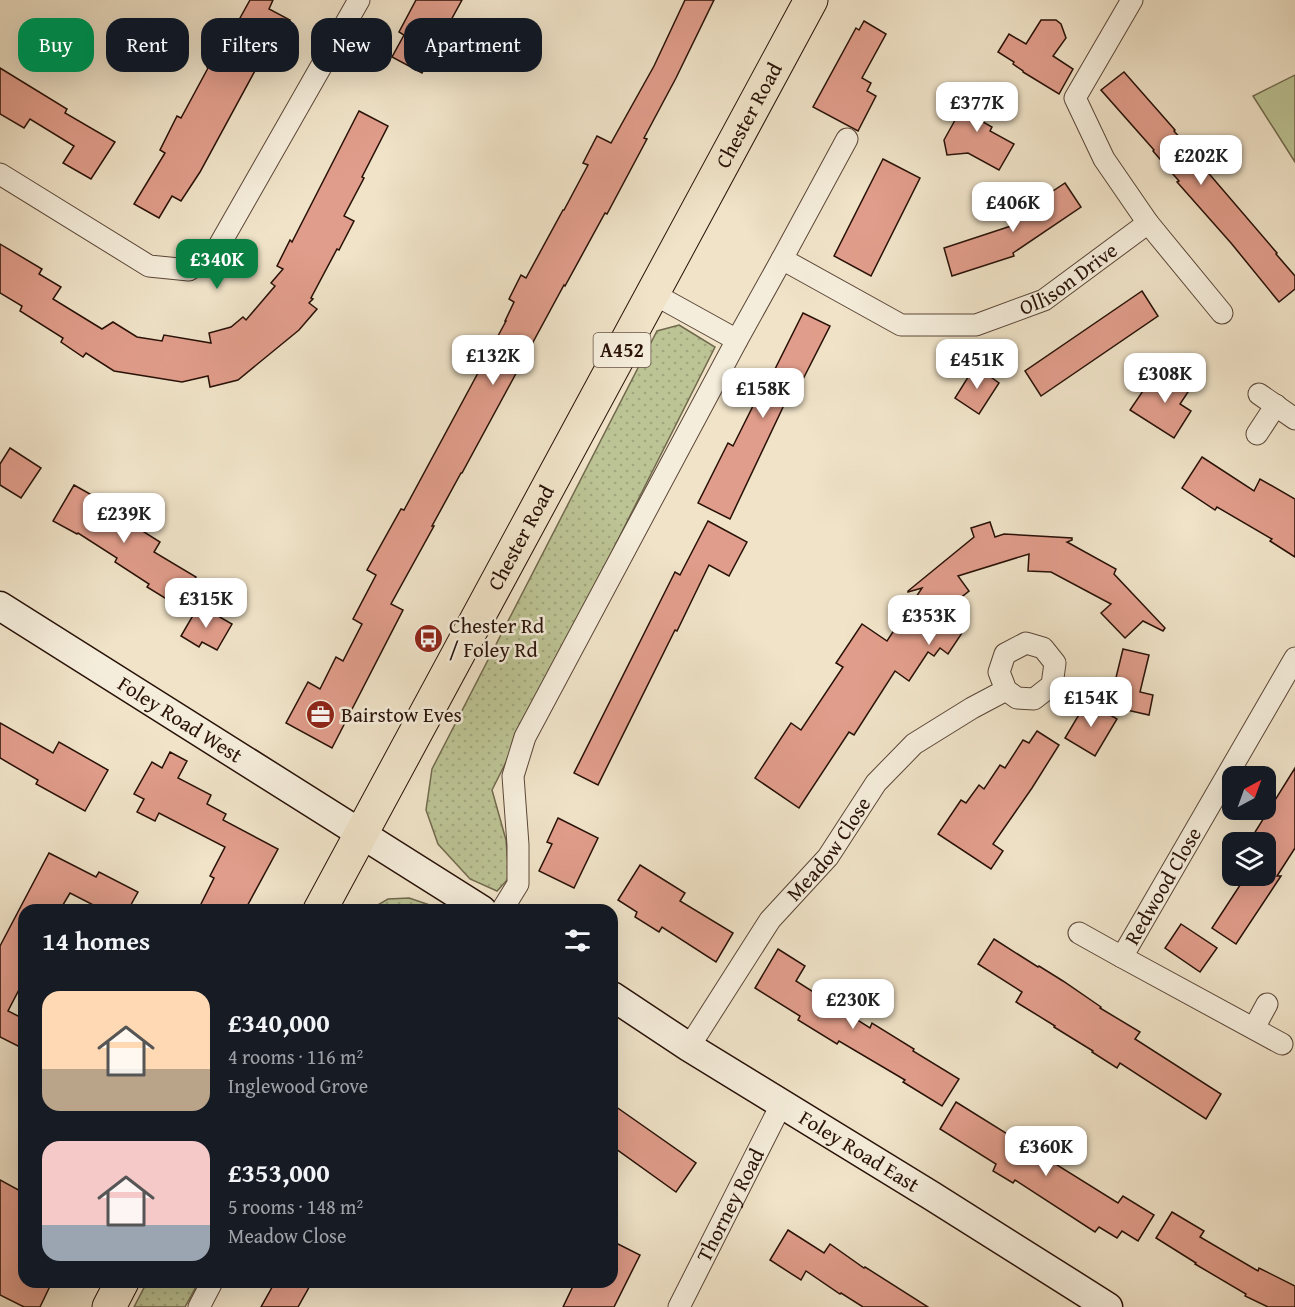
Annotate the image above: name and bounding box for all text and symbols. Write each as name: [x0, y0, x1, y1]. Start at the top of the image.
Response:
chip: Buy: [18, 18, 94, 72]
chip: Rent: [106, 18, 189, 72]
chip: Filters: [201, 18, 299, 72]
chip: New: [311, 18, 392, 72]
chip: Apartment: [404, 18, 542, 72]
street label: Chester Road: [707, 56, 790, 173]
pin: £377K: [935, 82, 1019, 133]
text: £377K: [950, 87, 1004, 116]
pin: £202K: [1159, 135, 1243, 186]
text: £202K: [1174, 140, 1228, 169]
pin: £406K: [971, 182, 1055, 233]
text: £406K: [986, 187, 1040, 216]
street label: Ollison Drive: [1015, 235, 1124, 323]
pin: £340K: [175, 239, 259, 290]
text: £340K: [190, 244, 244, 273]
road number: A452: [594, 333, 650, 367]
pin: £132K: [451, 335, 535, 386]
pin: £451K: [935, 339, 1019, 390]
text: £132K: [466, 340, 520, 369]
text: £451K: [950, 344, 1004, 373]
pin: £308K: [1123, 353, 1207, 404]
text: £308K: [1138, 358, 1192, 387]
pin: £158K: [721, 368, 805, 419]
text: £158K: [736, 373, 790, 402]
street label: Chester Road: [479, 478, 562, 596]
pin: £239K: [82, 493, 166, 544]
text: £239K: [97, 498, 151, 527]
pin: £315K: [164, 578, 248, 629]
text: £315K: [179, 583, 233, 612]
pin: £353K: [887, 595, 971, 646]
text: £353K: [902, 600, 956, 629]
place label: Chester Rd / Foley Rd: [449, 610, 545, 665]
bus stop icon: Chester Rd / Foley Rd: [412, 622, 444, 654]
street label: Foley Road West: [112, 668, 249, 771]
pin: £154K: [1049, 677, 1133, 728]
text: £154K: [1064, 682, 1118, 711]
office icon: Bairstow Eves: [304, 699, 336, 731]
place label: Bairstow Eves: [341, 699, 462, 730]
north arrow: [1222, 766, 1276, 820]
map controls: [1222, 766, 1276, 886]
street label: Meadow Close: [779, 790, 878, 908]
street label: Redwood Close: [1116, 821, 1209, 950]
button: layers: [1222, 832, 1276, 886]
text: 14 homes: [42, 921, 150, 960]
icon: filters: [561, 924, 594, 957]
pin: £230K: [811, 979, 895, 1030]
text: £230K: [826, 984, 880, 1013]
text: £340,000: [228, 1003, 330, 1042]
icon: home: [90, 1015, 162, 1087]
text: 4 rooms · 116 m²: [228, 1042, 363, 1071]
text: Inglewood Grove: [228, 1071, 368, 1100]
street label: Foley Road East: [793, 1102, 926, 1200]
pin: £360K: [1004, 1126, 1088, 1177]
text: £360K: [1019, 1131, 1073, 1160]
street label: Thorney Road: [688, 1142, 772, 1267]
text: £353,000: [228, 1153, 330, 1192]
icon: home: [90, 1165, 162, 1237]
text: 5 rooms · 148 m²: [228, 1192, 363, 1221]
text: Meadow Close: [228, 1221, 346, 1250]

